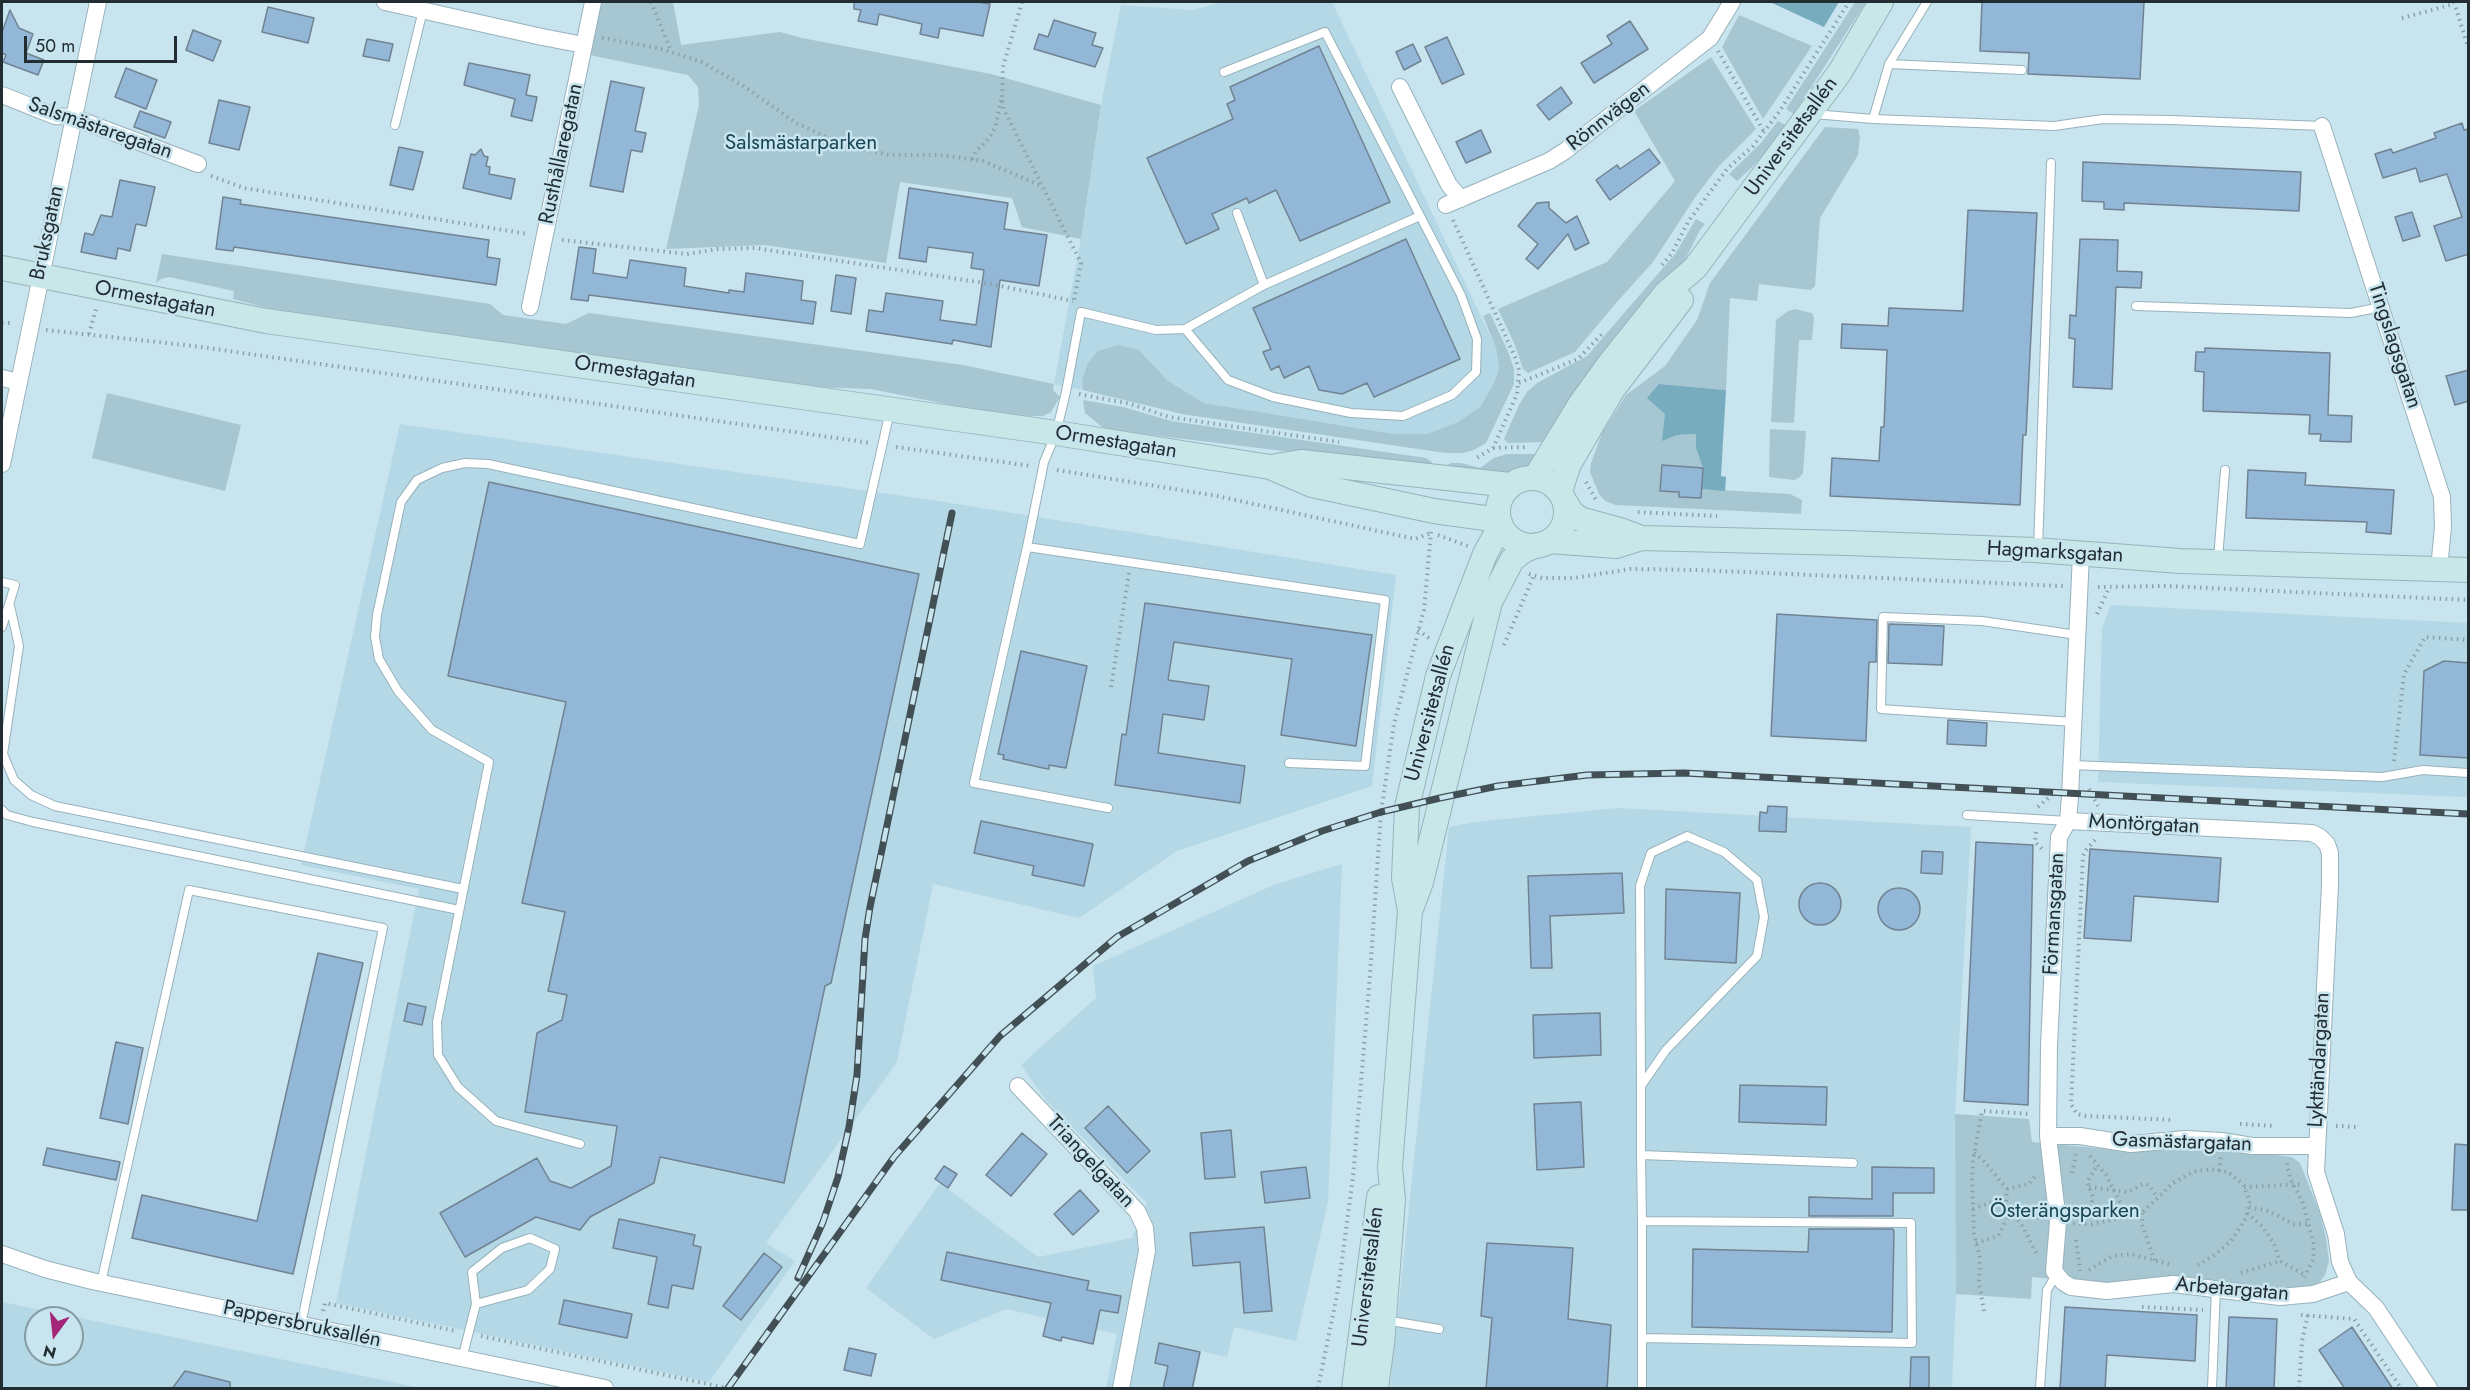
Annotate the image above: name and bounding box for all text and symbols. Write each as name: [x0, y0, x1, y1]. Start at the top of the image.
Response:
scale bar: [27, 24, 180, 62]
text: 50 m: [35, 33, 75, 59]
street label: Universitetsallén: [1740, 72, 1844, 202]
street label: Rönnvägen: [1562, 77, 1656, 157]
street label: Rusthållaregatan: [535, 81, 589, 227]
street label: Salsmästaregatan: [25, 93, 175, 165]
park label: Salsmästarparken: [725, 131, 877, 157]
street label: Bruksgatan: [26, 183, 70, 283]
street label: Ormestagatan: [92, 276, 218, 324]
street label: Tingslagsgatan: [2362, 280, 2426, 412]
street label: Ormestagatan: [572, 351, 698, 395]
street label: Ormestagatan: [1053, 421, 1179, 465]
street label: Hagmarksgatan: [1986, 537, 2124, 569]
street label: Universitetsallén: [1401, 641, 1461, 785]
street label: Montörgatan: [2088, 810, 2200, 840]
street label: Förmansgatan: [2039, 852, 2071, 976]
street label: Lykttändargatan: [2304, 992, 2336, 1128]
street label: Triangelgatan: [1041, 1110, 1139, 1214]
street label: Gasmästargatan: [2112, 1128, 2252, 1158]
park label: Österängsparken: [1990, 1199, 2140, 1225]
street label: Universitetsallén: [1348, 1205, 1390, 1349]
street label: Arbetargatan: [2174, 1272, 2290, 1308]
street label: Pappersbruksallén: [221, 1296, 383, 1354]
north arrow: [24, 1306, 84, 1366]
text: N: [41, 1339, 59, 1365]

